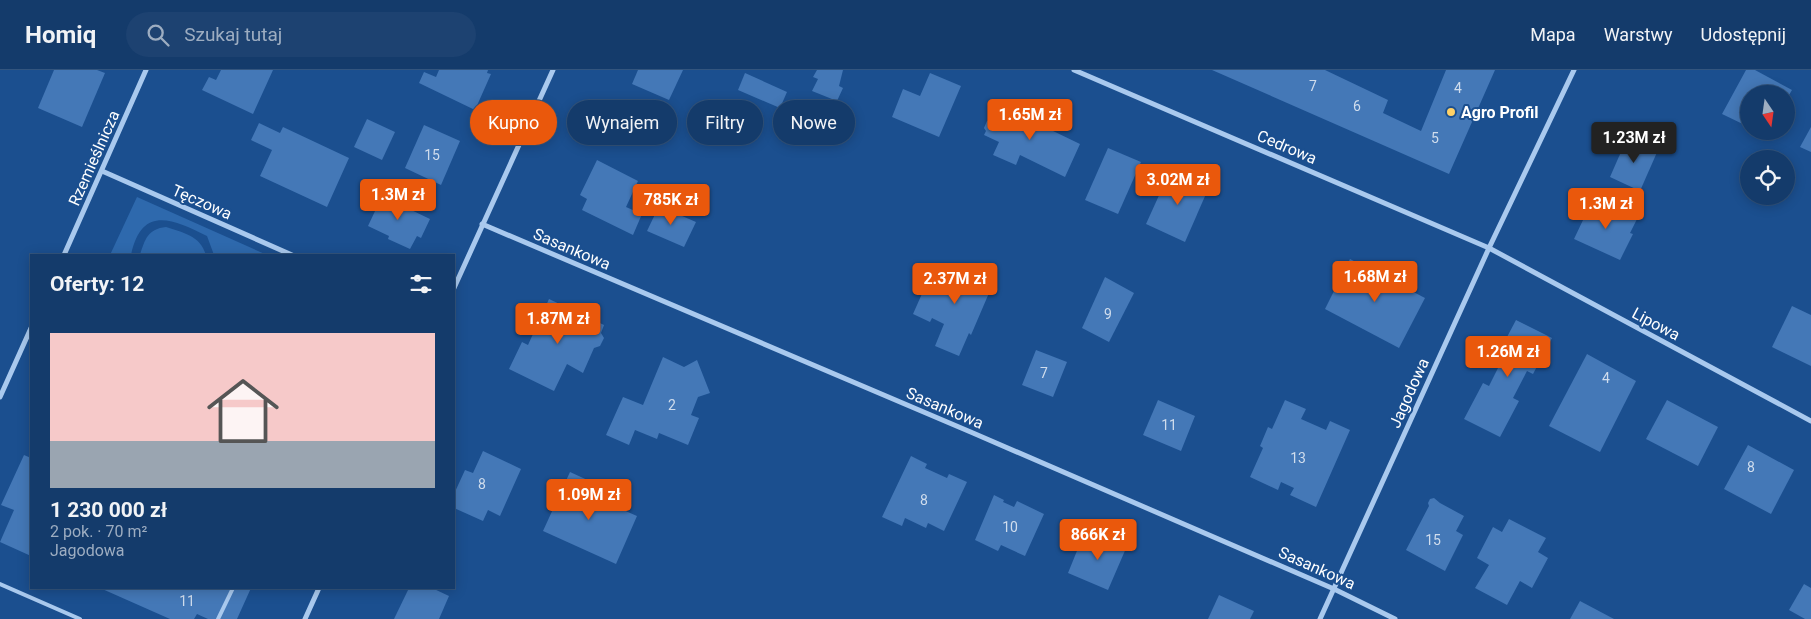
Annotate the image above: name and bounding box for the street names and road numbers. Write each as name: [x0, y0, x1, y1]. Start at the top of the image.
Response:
street label: Rzemieślnicza: [64, 107, 124, 209]
street label: Cedrowa: [1254, 126, 1320, 168]
street label: Tęczowa: [169, 180, 235, 224]
street label: Sasankowa: [531, 224, 613, 274]
street label: Lipowa: [1629, 304, 1683, 344]
street label: Jagodowa: [1385, 355, 1433, 431]
street label: Sasankowa: [904, 383, 986, 433]
street label: Sasankowa: [1276, 543, 1358, 593]

